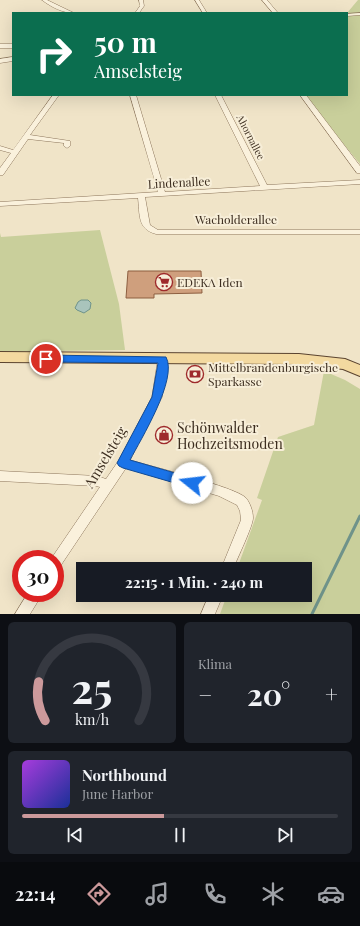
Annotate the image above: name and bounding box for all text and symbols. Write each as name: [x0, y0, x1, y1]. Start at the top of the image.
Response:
text: 50 m: [94, 23, 157, 60]
icon: right: [28, 28, 80, 80]
text: Amselsteig: [94, 59, 182, 83]
street label: Ahornallee: [233, 111, 268, 162]
street label: Lindenallee: [147, 172, 211, 192]
street label: Wacholderallee: [194, 211, 277, 227]
supermarket icon: EDEKA Iden: [154, 272, 174, 292]
place label: EDEKA Iden: [177, 274, 243, 290]
pin: [29, 342, 63, 376]
icon: arrive: [35, 348, 57, 370]
place label: Mittelbrandenburgische Sparkasse: [208, 359, 338, 389]
bank icon: Mittelbrandenburgische Sparkasse: [185, 364, 205, 384]
place label: Schönwalder Hochzeitsmoden: [177, 418, 283, 453]
street label: Amselsteig: [79, 422, 131, 492]
shop icon: Schönwalder Hochzeitsmoden: [154, 425, 174, 445]
position arrow: [171, 462, 213, 504]
speed limit sign: 30: [12, 550, 64, 602]
text: 22:15 · 1 Min. · 240 m: [125, 572, 263, 592]
text: Klima: [198, 655, 232, 672]
text: 25: [72, 658, 112, 713]
text: 20°: [247, 674, 290, 714]
text: −: [198, 679, 212, 709]
text: +: [325, 679, 338, 709]
text: km/h: [75, 709, 110, 728]
text: Northbound: [82, 765, 167, 785]
text: June Harbor: [82, 785, 153, 802]
icon: previous: [64, 824, 86, 846]
icon: pause: [169, 824, 191, 846]
icon: next: [274, 824, 296, 846]
icon: directions: [85, 880, 113, 908]
icon: music: [143, 880, 171, 908]
icon: phone: [201, 880, 229, 908]
icon: climate: [259, 880, 287, 908]
icon: car: [317, 880, 345, 908]
text: 22:14: [15, 882, 55, 906]

